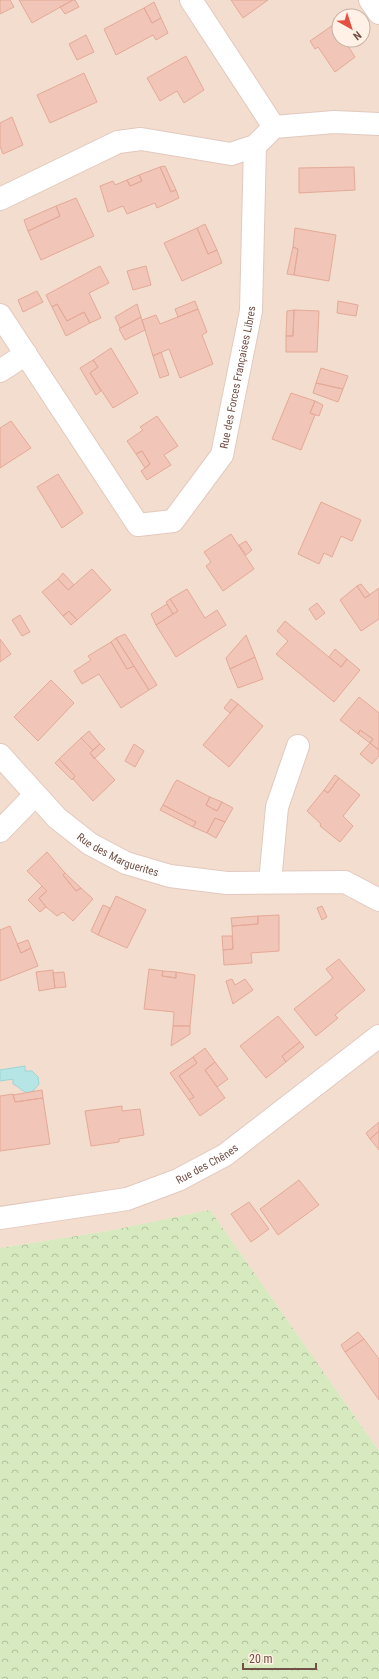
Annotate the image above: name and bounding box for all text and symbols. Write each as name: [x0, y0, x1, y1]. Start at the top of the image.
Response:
north arrow: [331, 8, 371, 48]
text: N: [350, 28, 364, 43]
street label: Rue des Forces Françaises Libres: [217, 306, 258, 450]
street label: Rue des Marguerites: [75, 830, 160, 879]
street label: Rue des Chênes: [174, 1141, 241, 1186]
scale bar: [243, 1645, 316, 1671]
text: 20 m: [249, 1652, 273, 1666]

